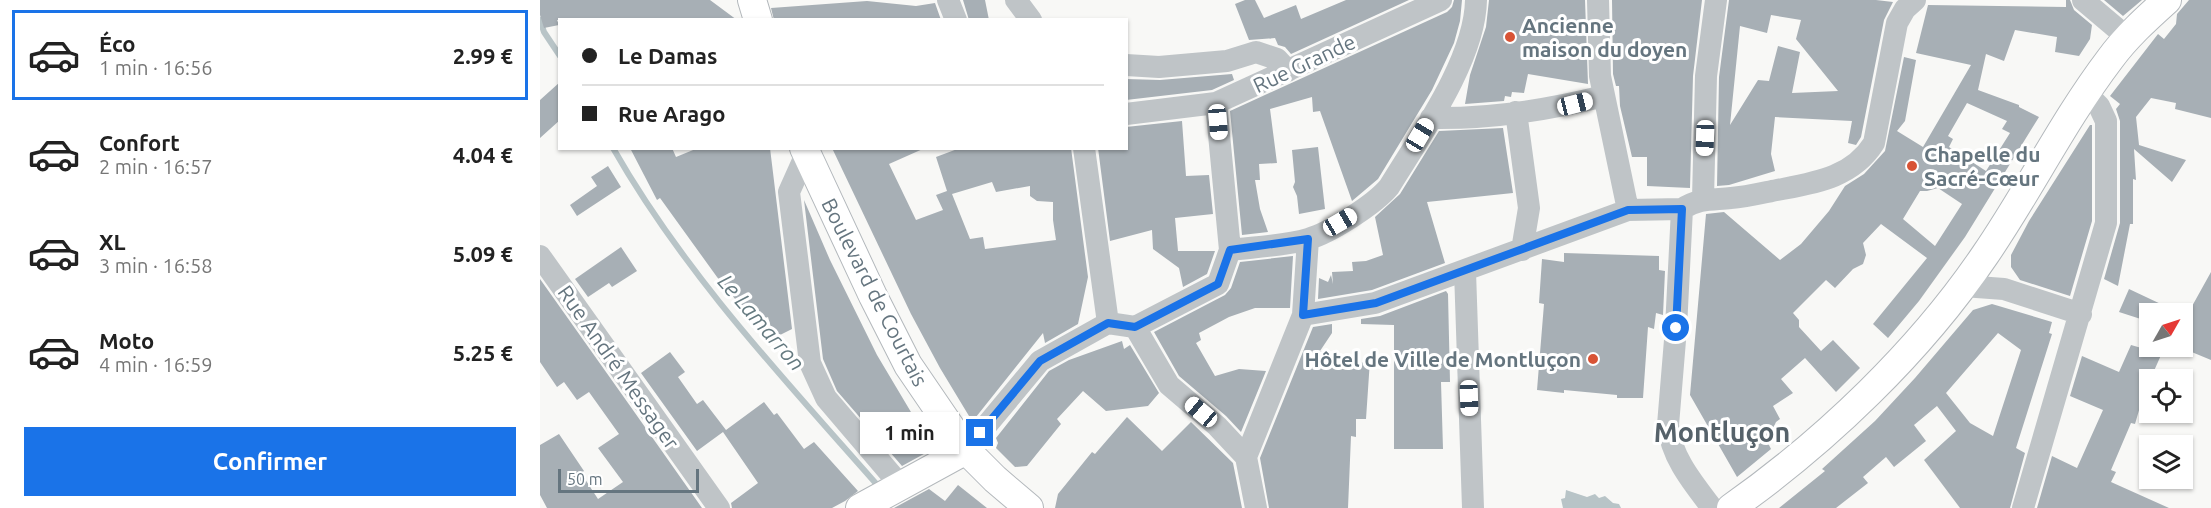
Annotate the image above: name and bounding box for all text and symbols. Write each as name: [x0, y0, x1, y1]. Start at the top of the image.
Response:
place label: Ancienne maison du doyen: [1522, 13, 1687, 61]
icon: car: [27, 28, 81, 82]
street label: Rue Grande: [1249, 29, 1359, 97]
marker: Ancienne maison du doyen: [1503, 30, 1517, 44]
text: Éco: [99, 31, 136, 56]
text: 2.99 €: [453, 43, 513, 68]
text: Le Damas: [618, 43, 717, 68]
text: 1 min · 16:56: [99, 56, 213, 79]
car: [1555, 91, 1595, 117]
text: Rue Arago: [618, 101, 726, 126]
car: [1207, 103, 1229, 141]
car: [1403, 115, 1437, 155]
car: [1695, 120, 1715, 156]
icon: car: [27, 127, 81, 181]
text: Confort: [99, 130, 180, 155]
text: 4.04 €: [453, 142, 513, 167]
place label: Chapelle du Sacré-Cœur: [1924, 142, 2040, 190]
text: 2 min · 16:57: [99, 155, 213, 178]
marker: Chapelle du Sacré-Cœur: [1905, 159, 1919, 173]
street label: Boulevard de Courtais: [817, 194, 933, 390]
car: [1320, 205, 1360, 239]
icon: car: [27, 226, 81, 280]
text: XL: [99, 229, 126, 254]
text: 5.09 €: [453, 241, 513, 266]
text: 3 min · 16:58: [99, 254, 213, 277]
water label: Le Lamarron: [713, 269, 811, 375]
street label: Rue André Messager: [553, 281, 685, 453]
north arrow: [2139, 303, 2193, 357]
map controls: [2139, 303, 2193, 489]
route start: [1662, 314, 1689, 341]
icon: car: [27, 325, 81, 379]
text: Moto: [99, 328, 154, 353]
text: 5.25 €: [453, 340, 513, 365]
place label: Hôtel de Ville de Montluçon: [1304, 347, 1581, 371]
marker: Hôtel de Ville de Montluçon: [1586, 352, 1600, 366]
text: 4 min · 16:59: [99, 353, 213, 376]
button: locate: [2139, 369, 2193, 423]
car: [1459, 380, 1479, 416]
car: [1181, 394, 1221, 430]
callout: 1 min: [860, 412, 959, 454]
district label: Montluçon: [1654, 417, 1790, 448]
route end: [966, 419, 993, 446]
text: 1 min: [884, 421, 935, 444]
button: Confirmer: [24, 427, 516, 496]
button: layers: [2139, 435, 2193, 489]
scale bar: [558, 466, 699, 494]
text: 50 m: [567, 470, 603, 488]

